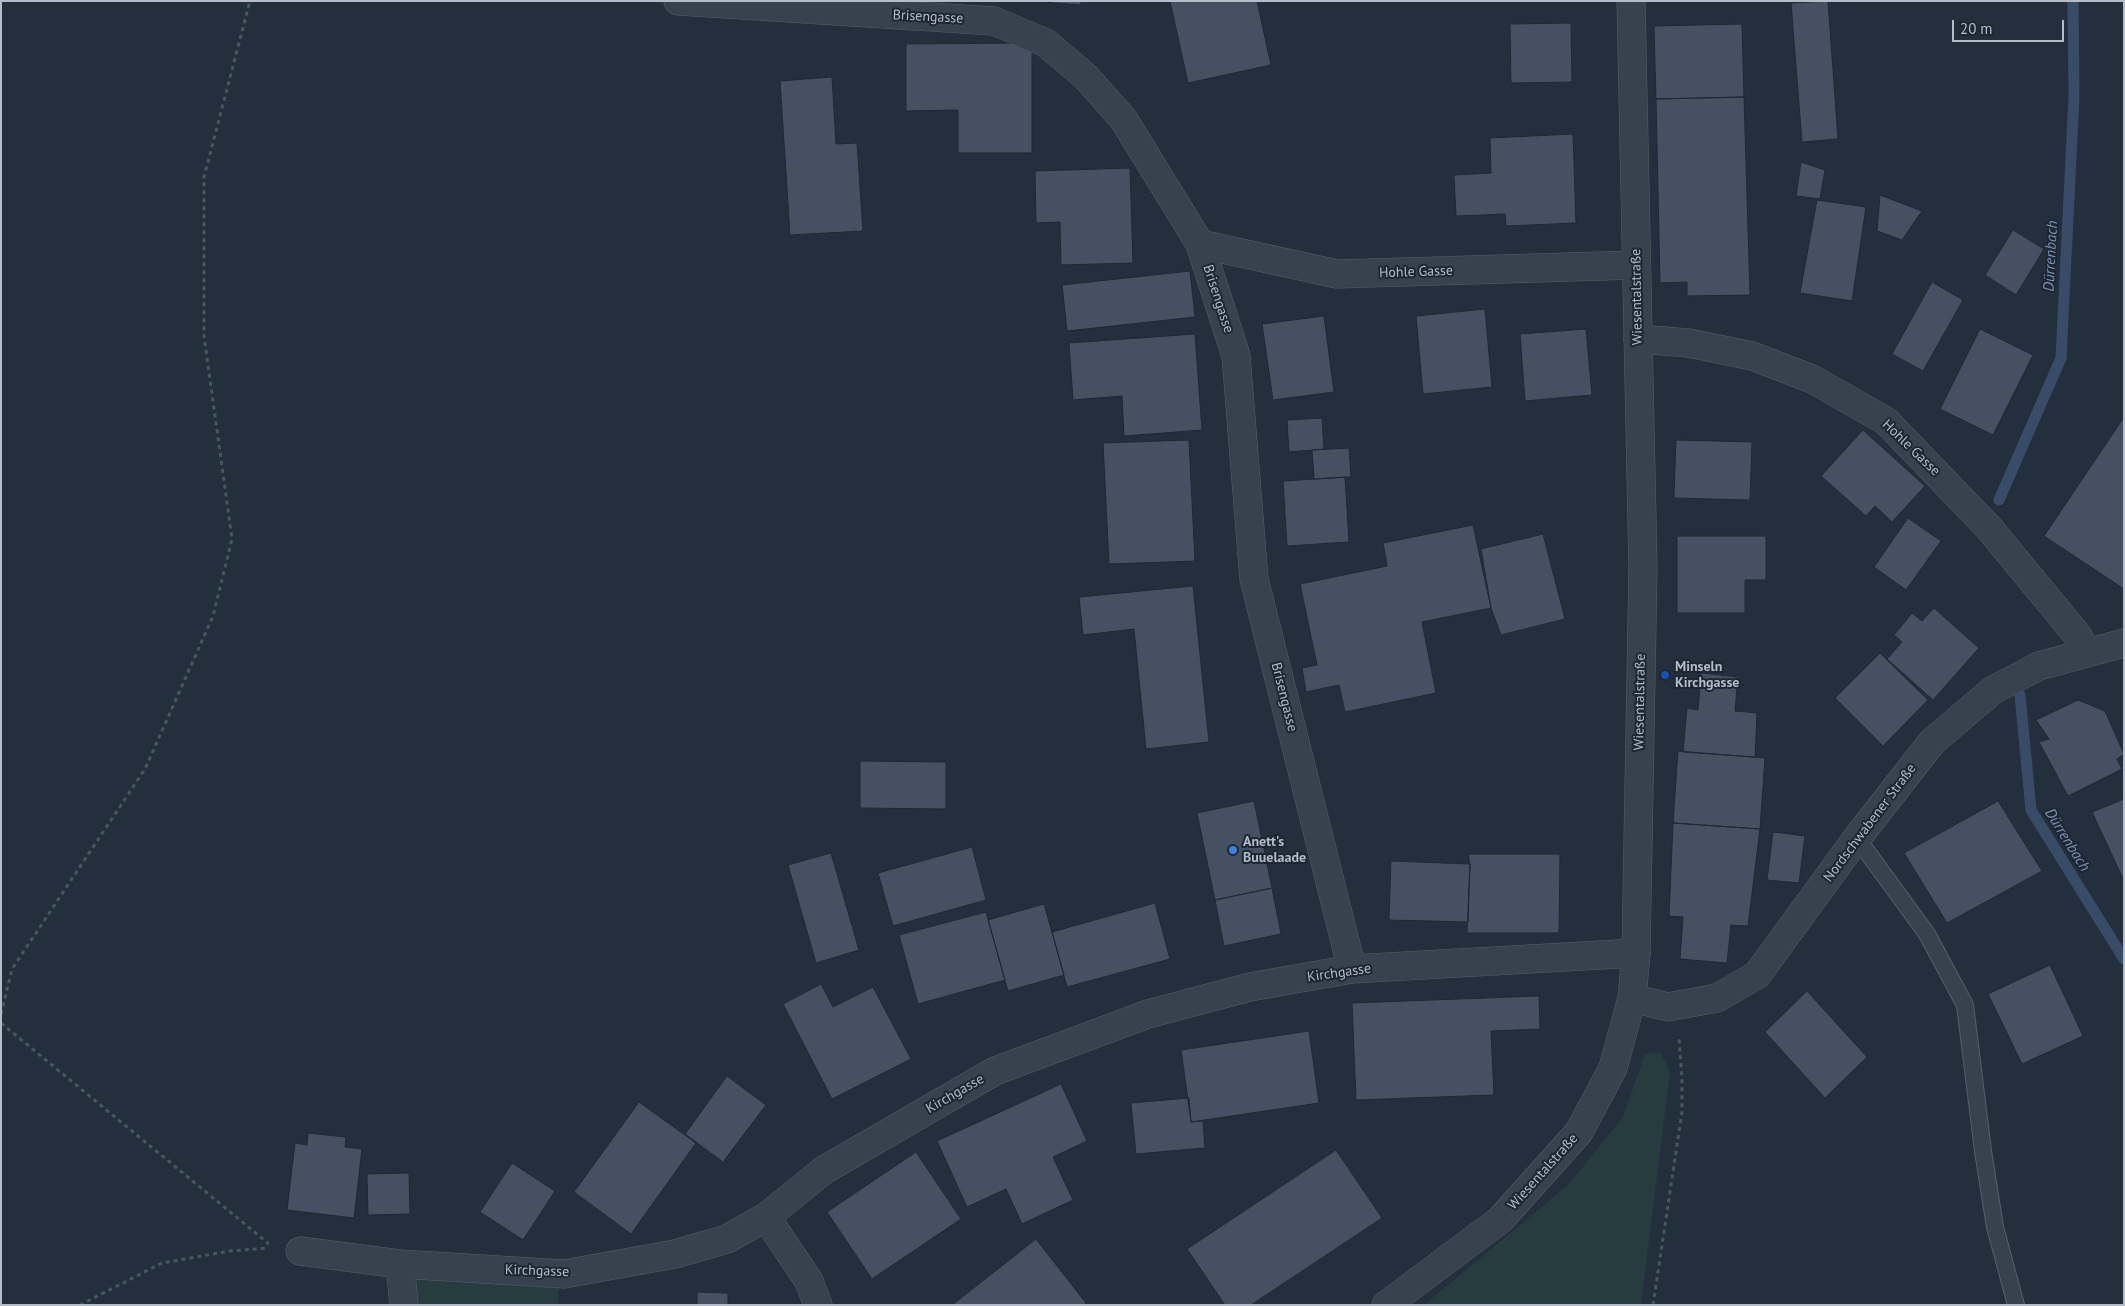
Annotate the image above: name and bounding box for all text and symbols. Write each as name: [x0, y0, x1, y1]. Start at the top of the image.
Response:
street label: Brisengasse: [892, 7, 964, 27]
scale bar: [1955, 10, 2068, 42]
text: 20 m: [1960, 19, 1993, 38]
water label: Dürrenbach: [2040, 220, 2062, 292]
street label: Wiesentalstraße: [1628, 249, 1646, 345]
street label: Hohle Gasse: [1379, 262, 1453, 282]
street label: Brisengasse: [1199, 263, 1237, 335]
street label: Hohle Gasse: [1879, 416, 1943, 480]
street label: Wiesentalstraße: [1631, 654, 1649, 750]
place label: Minseln Kirchgasse: [1675, 659, 1739, 692]
street label: Brisengasse: [1267, 661, 1301, 733]
marker: Minseln Kirchgasse: [1659, 669, 1671, 681]
street label: Nordschwabener Straße: [1820, 761, 1920, 885]
water label: Dürrenbach: [2041, 805, 2093, 875]
place label: Anett's Buuelaade: [1243, 834, 1306, 866]
marker: Anett's Buuelaade: [1227, 844, 1239, 856]
street label: Kirchgasse: [1306, 960, 1372, 986]
street label: Kirchgasse: [923, 1071, 987, 1117]
street label: Wiesentalstraße: [1504, 1130, 1582, 1214]
street label: Kirchgasse: [505, 1261, 569, 1281]

